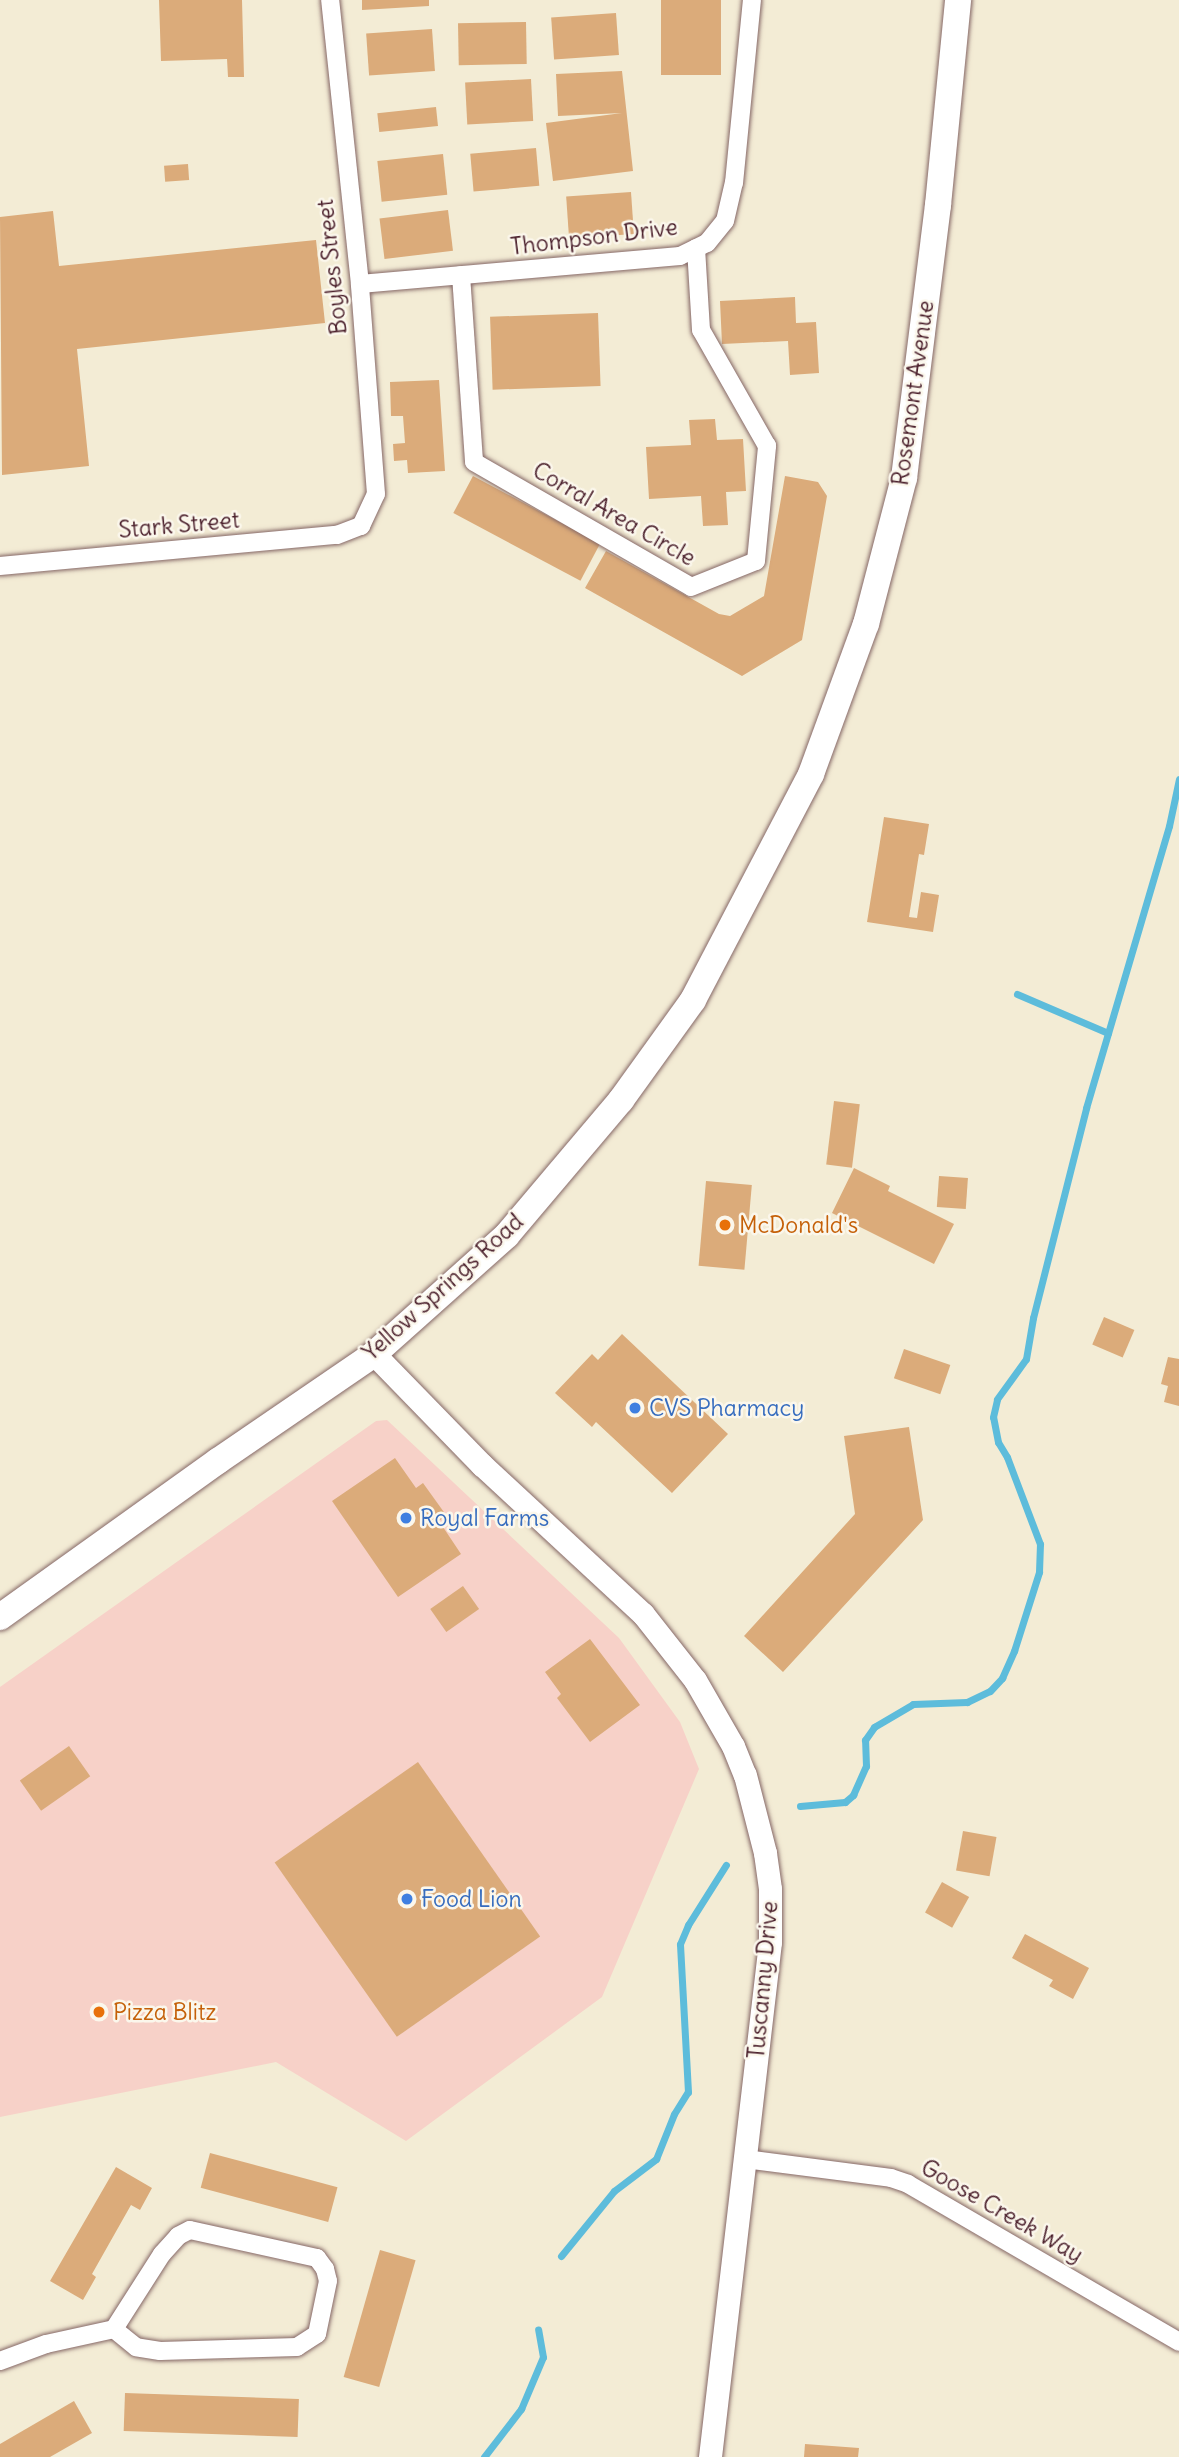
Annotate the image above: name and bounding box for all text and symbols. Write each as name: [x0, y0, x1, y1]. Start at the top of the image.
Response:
street label: Boyles Street: [311, 198, 353, 336]
street label: Thompson Drive: [509, 213, 679, 261]
street label: Rosemont Avenue: [886, 299, 940, 487]
street label: Corral Area Circle: [528, 456, 700, 572]
street label: Stark Street: [117, 506, 241, 544]
street label: Yellow Springs Road: [357, 1208, 529, 1366]
place label: McDonald's: [739, 1211, 858, 1239]
marker: McDonald's: [717, 1217, 733, 1233]
place label: CVS Pharmacy: [649, 1394, 804, 1422]
marker: CVS Pharmacy: [627, 1400, 643, 1416]
place label: Royal Farms: [420, 1504, 549, 1532]
marker: Royal Farms: [398, 1510, 414, 1526]
place label: Food Lion: [421, 1885, 522, 1913]
marker: Food Lion: [399, 1891, 415, 1907]
street label: Tuscanny Drive: [742, 1900, 784, 2060]
place label: Pizza Blitz: [113, 1998, 217, 2026]
marker: Pizza Blitz: [91, 2004, 107, 2020]
street label: Goose Creek Way: [916, 2153, 1088, 2269]

